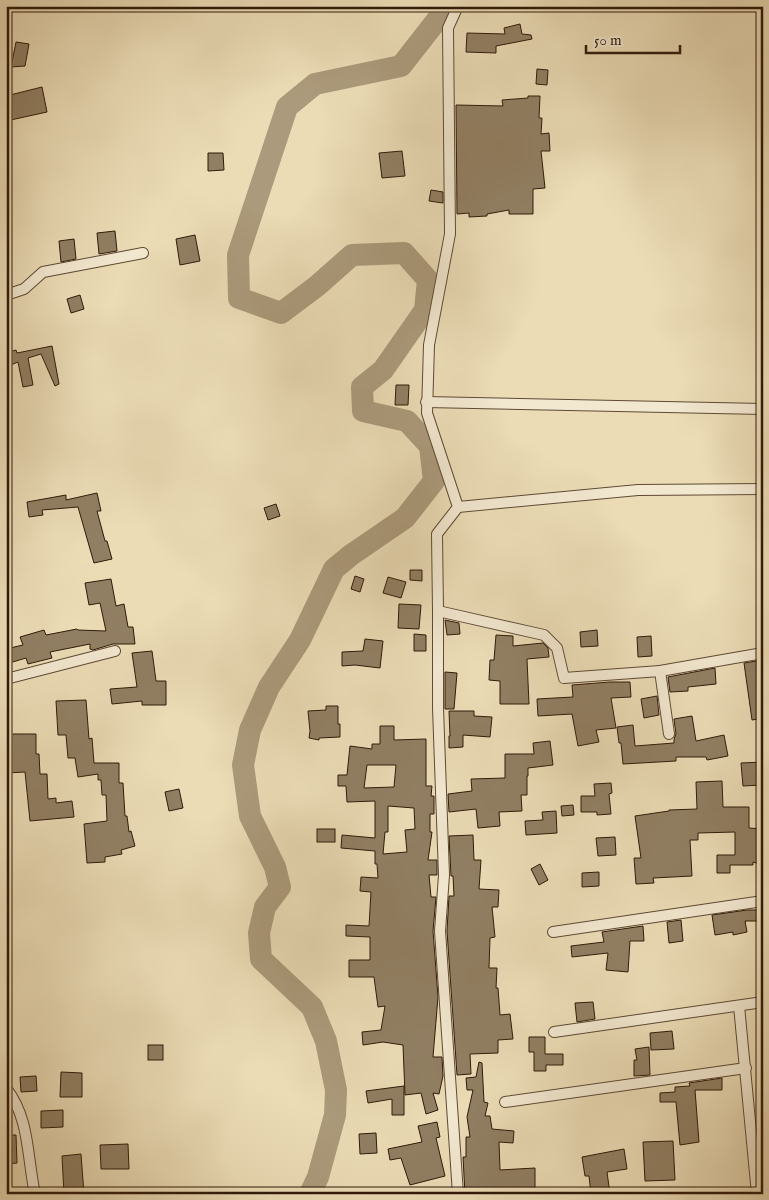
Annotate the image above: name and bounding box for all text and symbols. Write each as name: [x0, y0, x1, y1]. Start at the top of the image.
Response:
scale bar: [586, 22, 680, 54]
text: 50 m: [594, 31, 622, 50]

